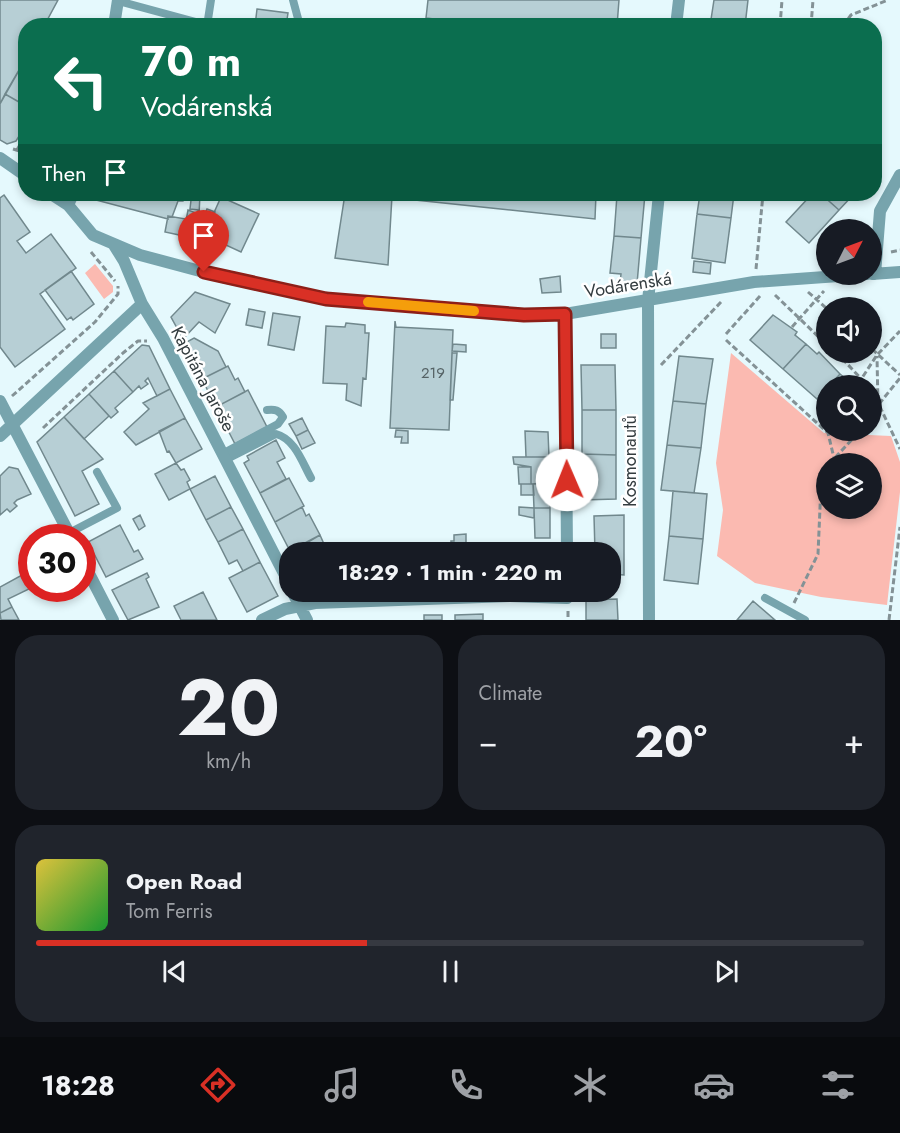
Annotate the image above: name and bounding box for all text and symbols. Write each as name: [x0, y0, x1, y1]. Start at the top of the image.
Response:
text: 70 m: [141, 31, 241, 92]
icon: left: [42, 42, 120, 120]
text: Vodárenská: [141, 87, 273, 126]
icon: arrive: [99, 156, 132, 189]
text: Then: [42, 157, 87, 189]
pin: [178, 210, 229, 272]
icon: arrive: [187, 219, 220, 252]
north arrow: [816, 219, 882, 285]
map controls: [816, 219, 882, 519]
street label: Vodárenská: [583, 265, 673, 305]
button: sound: [816, 297, 882, 363]
street label: Kapitána Jaroše: [164, 322, 242, 436]
house number: 219: [421, 362, 445, 384]
button: search: [816, 375, 882, 441]
street label: Kosmonautů: [617, 415, 643, 507]
position arrow: [535, 448, 599, 512]
button: layers: [816, 453, 882, 519]
speed limit sign: 30: [18, 524, 96, 602]
text: 18:29 · 1 min · 220 m: [338, 556, 562, 588]
text: 20: [177, 652, 280, 764]
text: Climate: [479, 679, 542, 708]
text: 20°: [635, 709, 707, 774]
text: −: [479, 718, 498, 765]
text: +: [844, 718, 864, 765]
text: km/h: [206, 747, 251, 776]
text: Open Road: [126, 865, 242, 897]
text: Tom Ferris: [126, 897, 213, 926]
icon: previous: [158, 955, 191, 988]
icon: pause: [434, 955, 467, 988]
icon: next: [710, 955, 743, 988]
icon: directions: [197, 1064, 239, 1106]
icon: music: [321, 1064, 363, 1106]
icon: phone: [445, 1064, 487, 1106]
icon: climate: [569, 1064, 611, 1106]
icon: car: [693, 1064, 735, 1106]
icon: filters: [817, 1064, 859, 1106]
text: 18:28: [41, 1066, 115, 1105]

